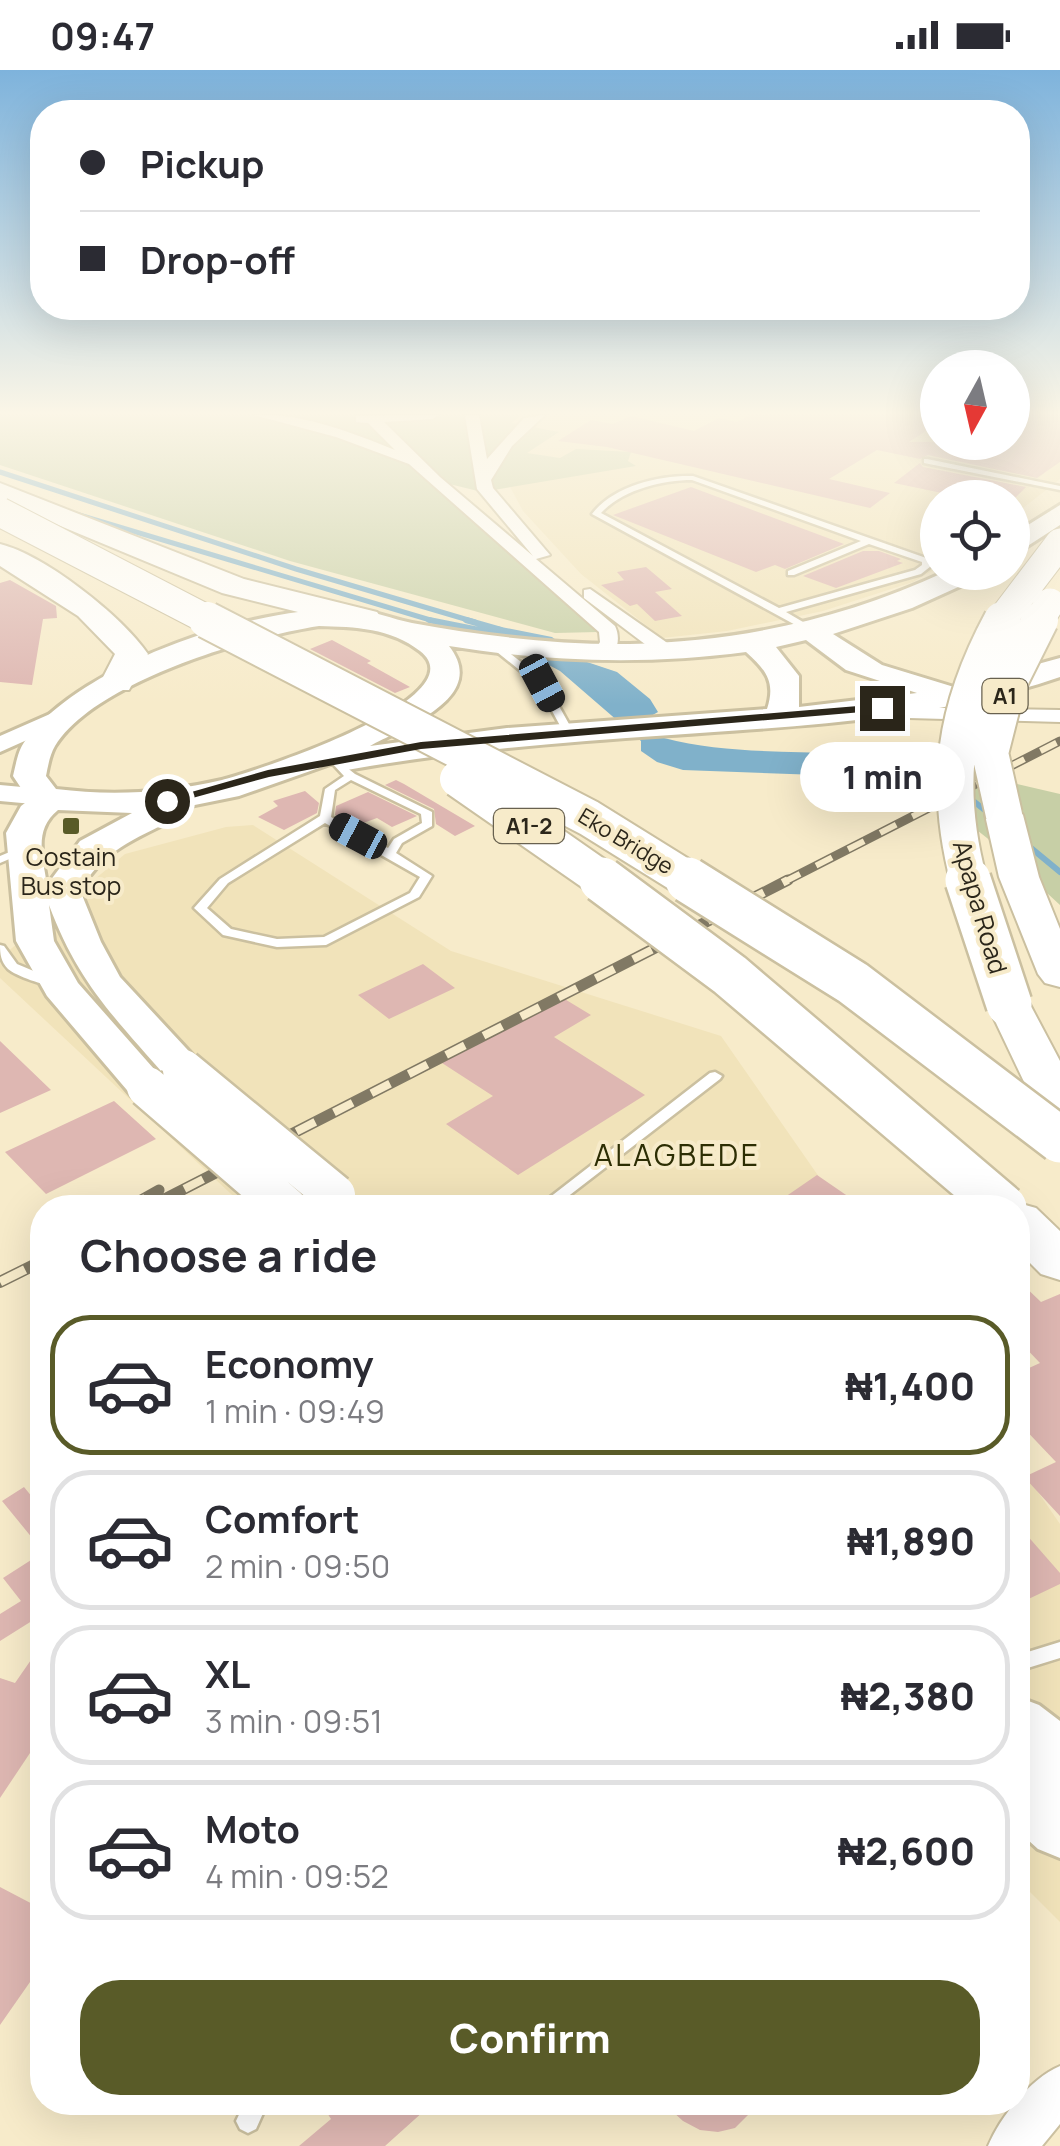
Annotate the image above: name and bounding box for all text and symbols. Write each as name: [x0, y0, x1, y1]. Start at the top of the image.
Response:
text: 09:47: [50, 9, 155, 61]
text: Pickup: [140, 137, 264, 189]
text: Drop-off: [140, 233, 295, 285]
north arrow: [920, 350, 1030, 460]
map controls: [920, 350, 1030, 590]
button: locate: [920, 480, 1030, 590]
car: [515, 649, 569, 717]
road number: A1: [982, 679, 1028, 713]
route end: [860, 686, 905, 731]
callout: 1 min: [800, 743, 964, 813]
text: 1 min: [842, 755, 923, 799]
route start: [145, 779, 190, 824]
street label: Eko Bridge: [573, 801, 679, 881]
car: [324, 809, 392, 863]
road number: A1-2: [494, 809, 564, 843]
marker: Costain Bus stop: [60, 815, 82, 837]
street label: Apapa Road: [945, 836, 1016, 978]
place label: Costain Bus stop: [21, 839, 121, 903]
district label: ALAGBEDE: [594, 1134, 760, 1175]
text: Choose a ride: [80, 1224, 377, 1286]
text: Economy: [205, 1337, 374, 1389]
icon: car: [85, 1340, 175, 1430]
text: ₦1,400: [845, 1359, 975, 1411]
text: 1 min · 09:49: [205, 1389, 385, 1433]
text: Comfort: [205, 1492, 359, 1544]
icon: car: [85, 1495, 175, 1585]
text: ₦1,890: [847, 1514, 975, 1566]
text: 2 min · 09:50: [205, 1544, 390, 1588]
text: XL: [205, 1647, 250, 1699]
icon: car: [85, 1650, 175, 1740]
text: ₦2,380: [841, 1669, 975, 1721]
text: 3 min · 09:51: [205, 1699, 383, 1743]
text: Moto: [205, 1802, 300, 1854]
icon: car: [85, 1805, 175, 1895]
text: ₦2,600: [838, 1824, 975, 1876]
text: 4 min · 09:52: [205, 1854, 389, 1898]
button: Confirm: [80, 1980, 980, 2095]

